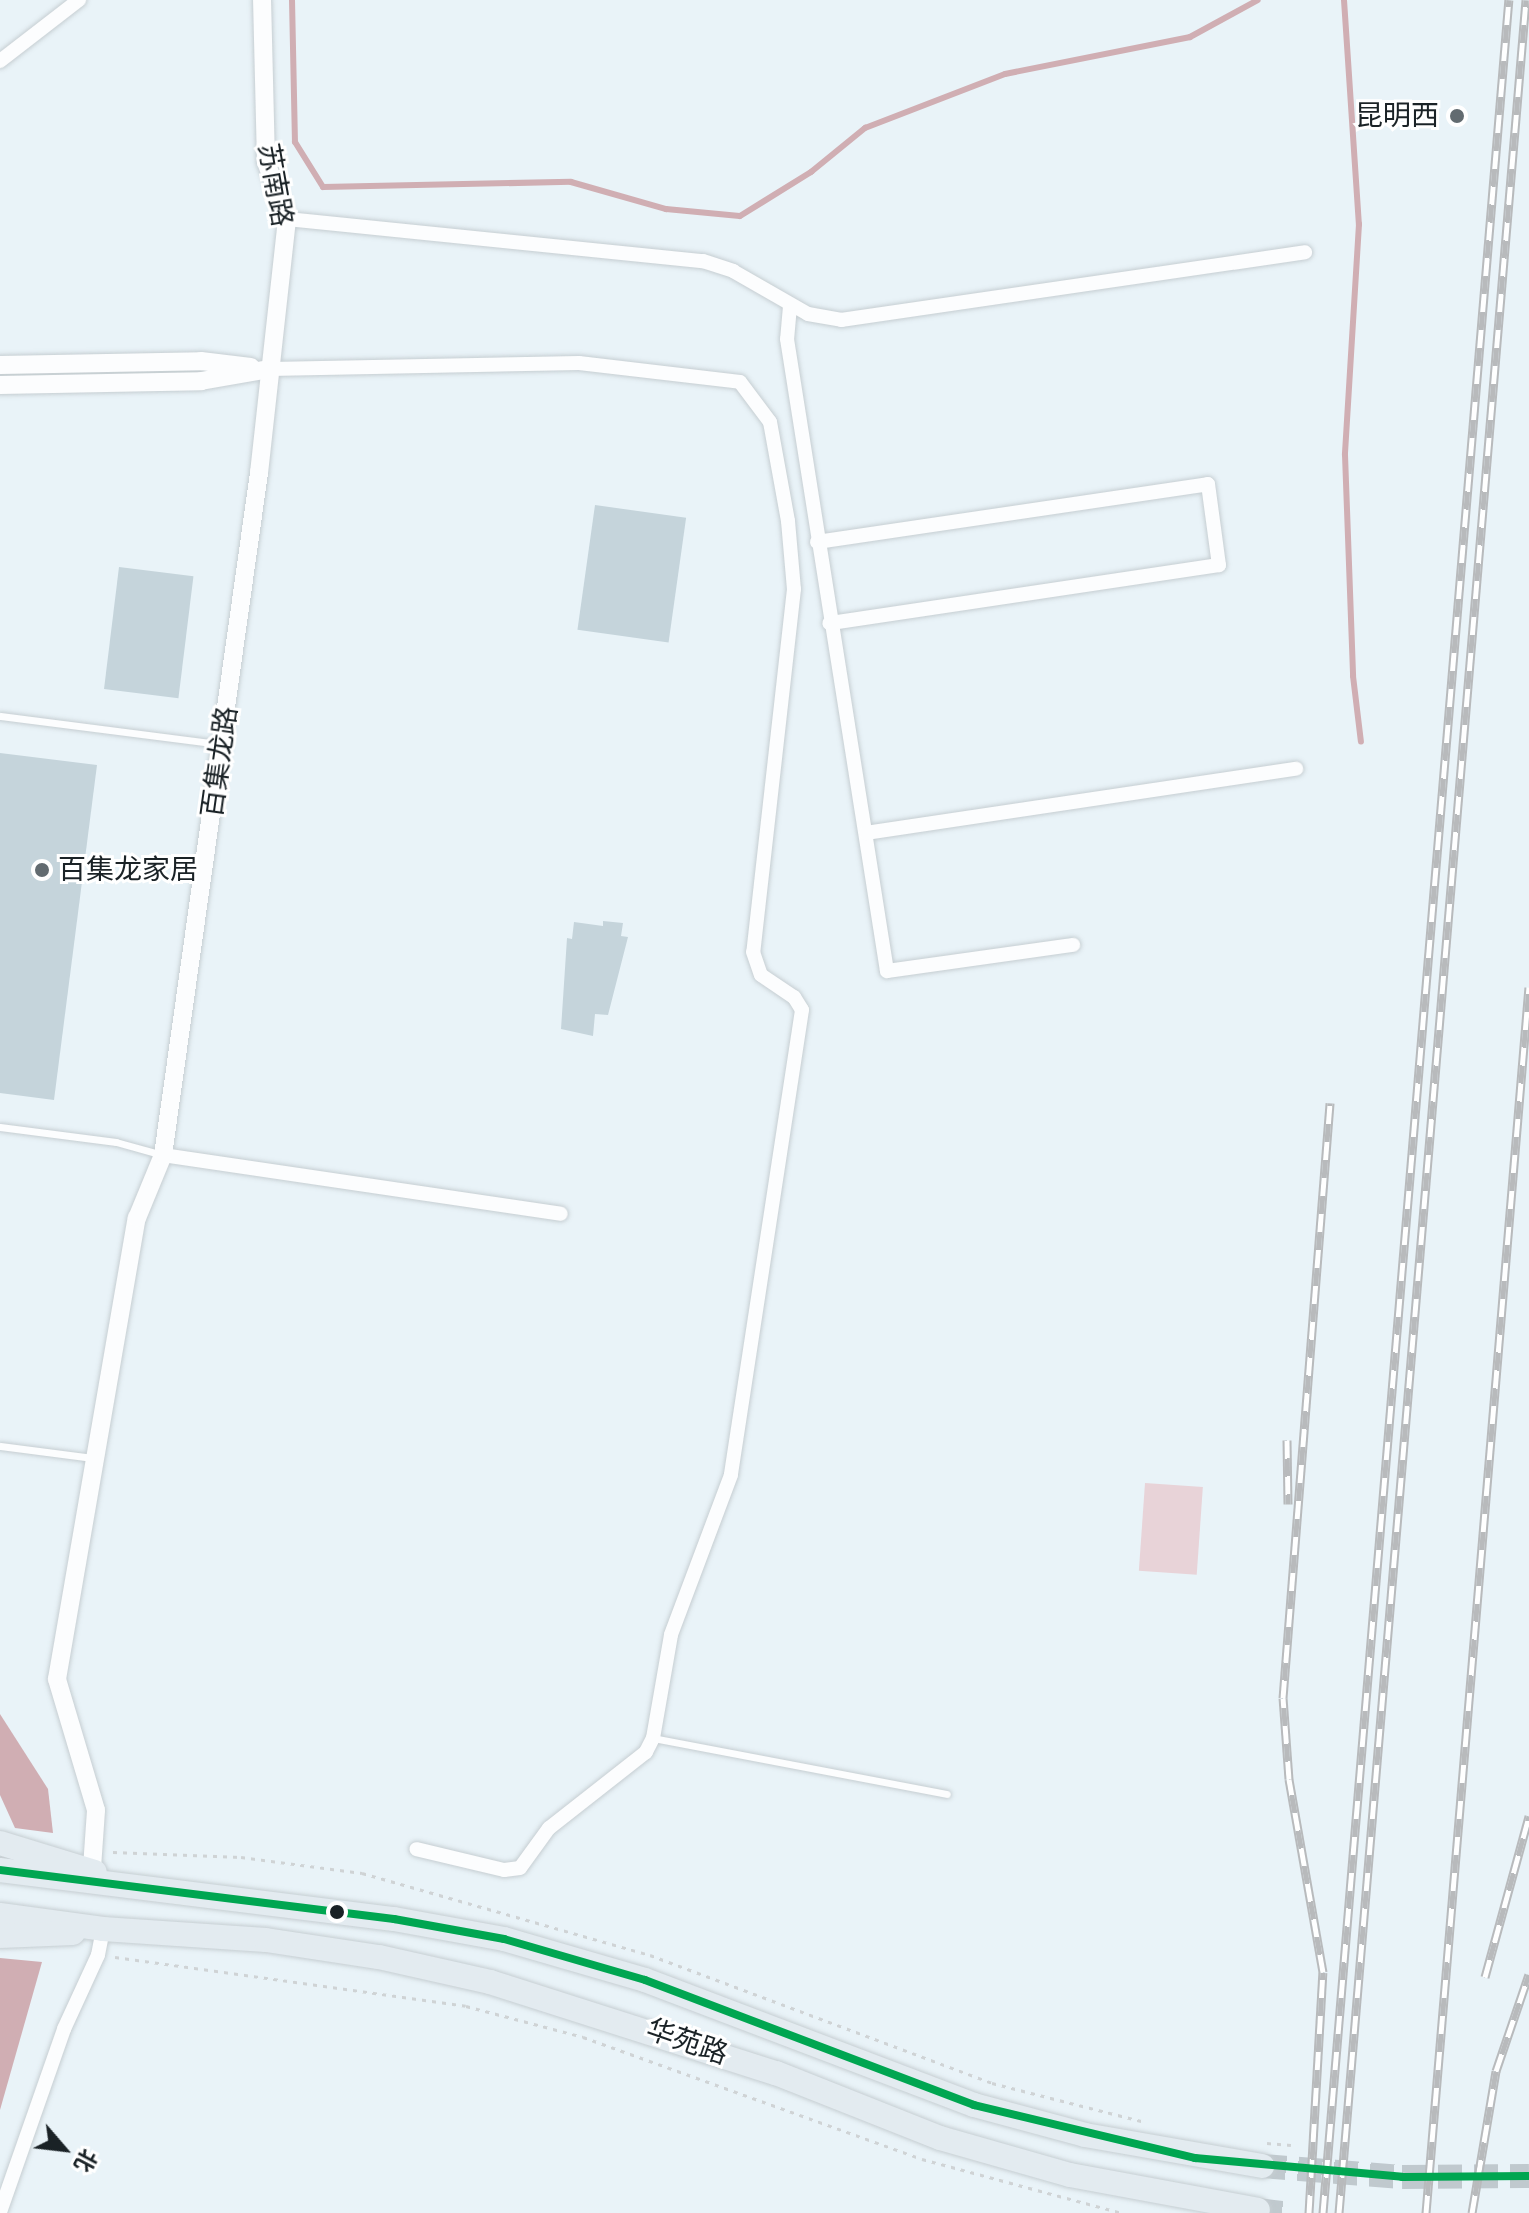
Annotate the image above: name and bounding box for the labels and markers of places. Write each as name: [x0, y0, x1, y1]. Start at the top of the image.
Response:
place label: 昆明西: [1355, 99, 1439, 133]
marker: 昆明西: [1446, 105, 1468, 127]
place label: 百集龙家居: [58, 853, 198, 887]
marker: 百集龙家居: [33, 861, 51, 879]
unlabelled marker: [329, 1904, 345, 1920]

